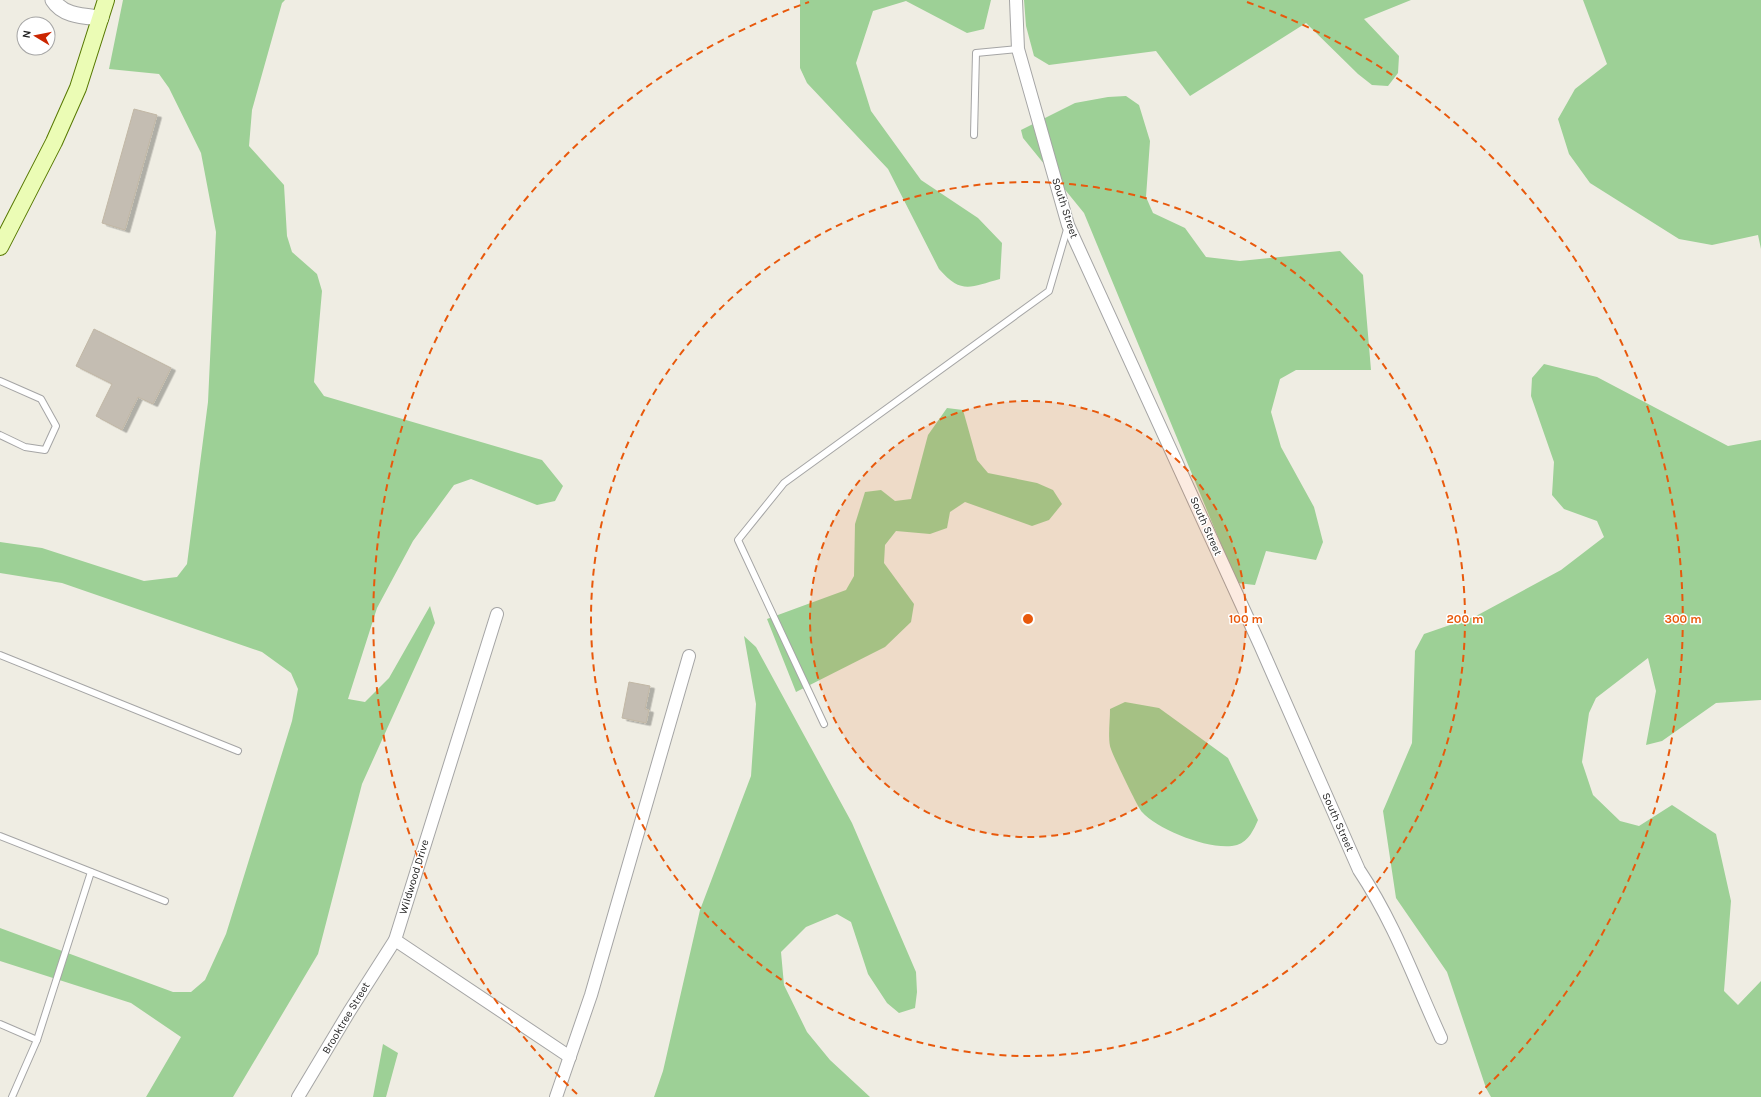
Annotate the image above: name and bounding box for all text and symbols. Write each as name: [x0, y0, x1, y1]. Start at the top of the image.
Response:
north arrow: [16, 16, 56, 56]
text: N: [20, 29, 34, 39]
street label: South Street: [1049, 176, 1081, 240]
street label: South Street: [1187, 495, 1225, 557]
centre of rings: [1021, 612, 1035, 626]
text: 100 m: [1229, 612, 1263, 626]
text: 200 m: [1447, 612, 1483, 626]
text: 300 m: [1664, 612, 1702, 626]
street label: South Street: [1319, 791, 1357, 853]
street label: Wildwood Drive: [396, 838, 432, 916]
street label: Brooktree Street: [320, 980, 372, 1056]

